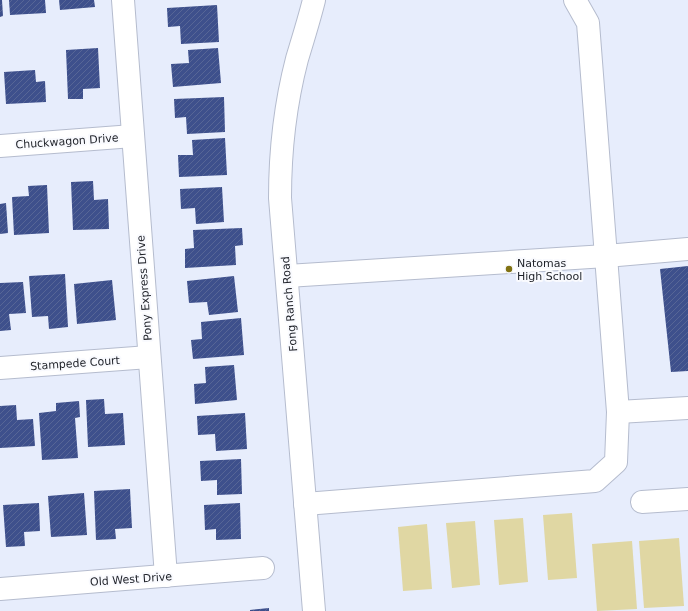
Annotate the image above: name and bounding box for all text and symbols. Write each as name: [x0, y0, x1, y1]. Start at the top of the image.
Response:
street label: Chuckwagon Drive: [15, 131, 119, 152]
street label: Pony Express Drive: [134, 235, 155, 341]
street label: Fong Ranch Road: [279, 256, 300, 352]
place label: Natomas High School: [517, 257, 582, 283]
marker: Natomas High School: [504, 264, 514, 274]
street label: Stampede Court: [30, 354, 121, 373]
street label: Old West Drive: [90, 570, 173, 589]

